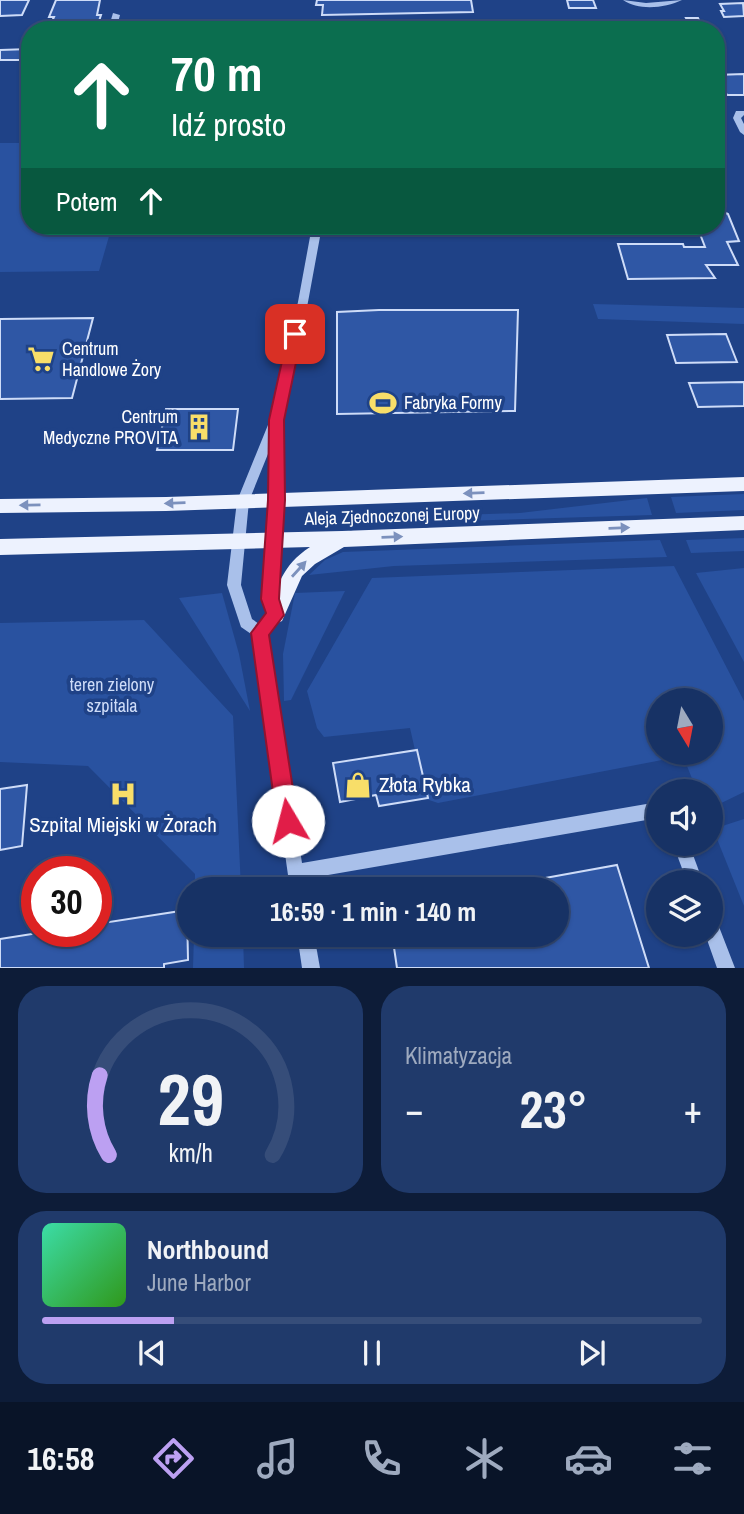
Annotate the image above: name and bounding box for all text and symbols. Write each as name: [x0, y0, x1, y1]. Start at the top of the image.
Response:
text: 70 m: [171, 40, 263, 106]
icon: ahead: [56, 49, 147, 140]
text: Idź prosto: [171, 103, 286, 146]
icon: ahead: [132, 182, 170, 220]
text: Potem: [56, 184, 118, 219]
pin: [265, 304, 325, 364]
icon: arrive: [276, 315, 314, 353]
place label: Centrum Handlowe Żory: [62, 336, 162, 382]
supermarket icon: Centrum Handlowe Żory: [26, 344, 56, 374]
sports icon: Fabryka Formy: [368, 388, 398, 418]
place label: Fabryka Formy: [404, 390, 502, 415]
place label: Centrum Medyczne PROVITA: [43, 404, 178, 450]
building icon: Centrum Medyczne PROVITA: [184, 412, 214, 442]
one-way arrow: [463, 488, 485, 499]
one-way arrow: [164, 498, 186, 509]
one-way arrow: [18, 499, 40, 511]
street label: Aleja Zjednoczonej Europy: [303, 500, 481, 531]
one-way arrow: [609, 522, 631, 533]
one-way arrow: [381, 531, 403, 543]
one-way arrow: [290, 561, 306, 578]
park label: teren zielony szpitala: [70, 672, 155, 718]
north arrow: [646, 688, 723, 765]
map controls: [646, 688, 723, 947]
shop icon: Złota Rybka: [343, 770, 373, 800]
place label: Złota Rybka: [379, 770, 471, 799]
hospital icon: Szpital Miejski w Żorach: [108, 779, 138, 809]
button: sound: [646, 779, 723, 856]
position arrow: [251, 784, 325, 858]
place label: Szpital Miejski w Żorach: [29, 810, 217, 839]
speed limit sign: 30: [21, 856, 112, 947]
button: layers: [646, 870, 723, 947]
text: 16:59 · 1 min · 140 m: [270, 894, 476, 929]
text: Klimatyzacja: [405, 1040, 512, 1071]
text: 29: [157, 1051, 224, 1149]
text: 23°: [519, 1074, 588, 1144]
text: −: [405, 1084, 423, 1135]
text: +: [684, 1084, 702, 1135]
text: km/h: [168, 1136, 213, 1170]
text: Northbound: [147, 1232, 269, 1267]
text: June Harbor: [147, 1267, 251, 1298]
icon: previous: [133, 1334, 171, 1372]
icon: pause: [353, 1334, 391, 1372]
icon: next: [573, 1334, 611, 1372]
icon: directions: [149, 1434, 198, 1483]
icon: music: [253, 1434, 302, 1483]
icon: phone: [357, 1434, 406, 1483]
icon: climate: [460, 1434, 509, 1483]
icon: car: [564, 1434, 613, 1483]
icon: filters: [668, 1434, 717, 1483]
text: 16:58: [27, 1437, 94, 1480]

